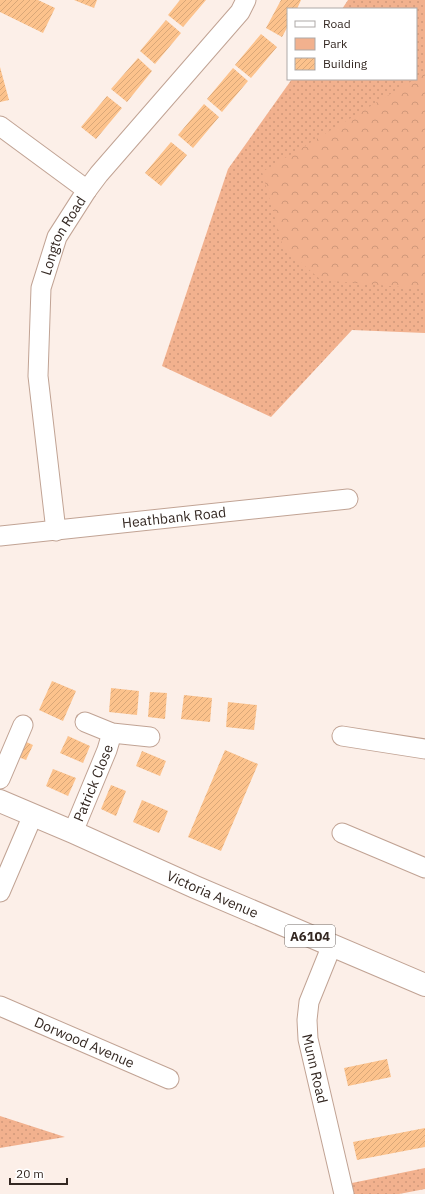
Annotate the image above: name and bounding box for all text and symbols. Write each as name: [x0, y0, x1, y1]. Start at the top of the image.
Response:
legend: [287, 8, 417, 80]
text: Road: [323, 16, 351, 31]
text: Park: [323, 36, 348, 51]
text: Building: [323, 56, 368, 71]
street label: Longton Road: [37, 193, 90, 278]
street label: Heathbank Road: [121, 503, 227, 532]
street label: Patrick Close: [69, 742, 117, 824]
street label: Victoria Avenue: [164, 866, 261, 922]
road number: A6104: [285, 925, 335, 947]
street label: Dorwood Avenue: [32, 1013, 137, 1072]
street label: Munn Road: [298, 1032, 332, 1105]
scale bar: [10, 1160, 67, 1186]
text: 20 m: [16, 1166, 44, 1181]

